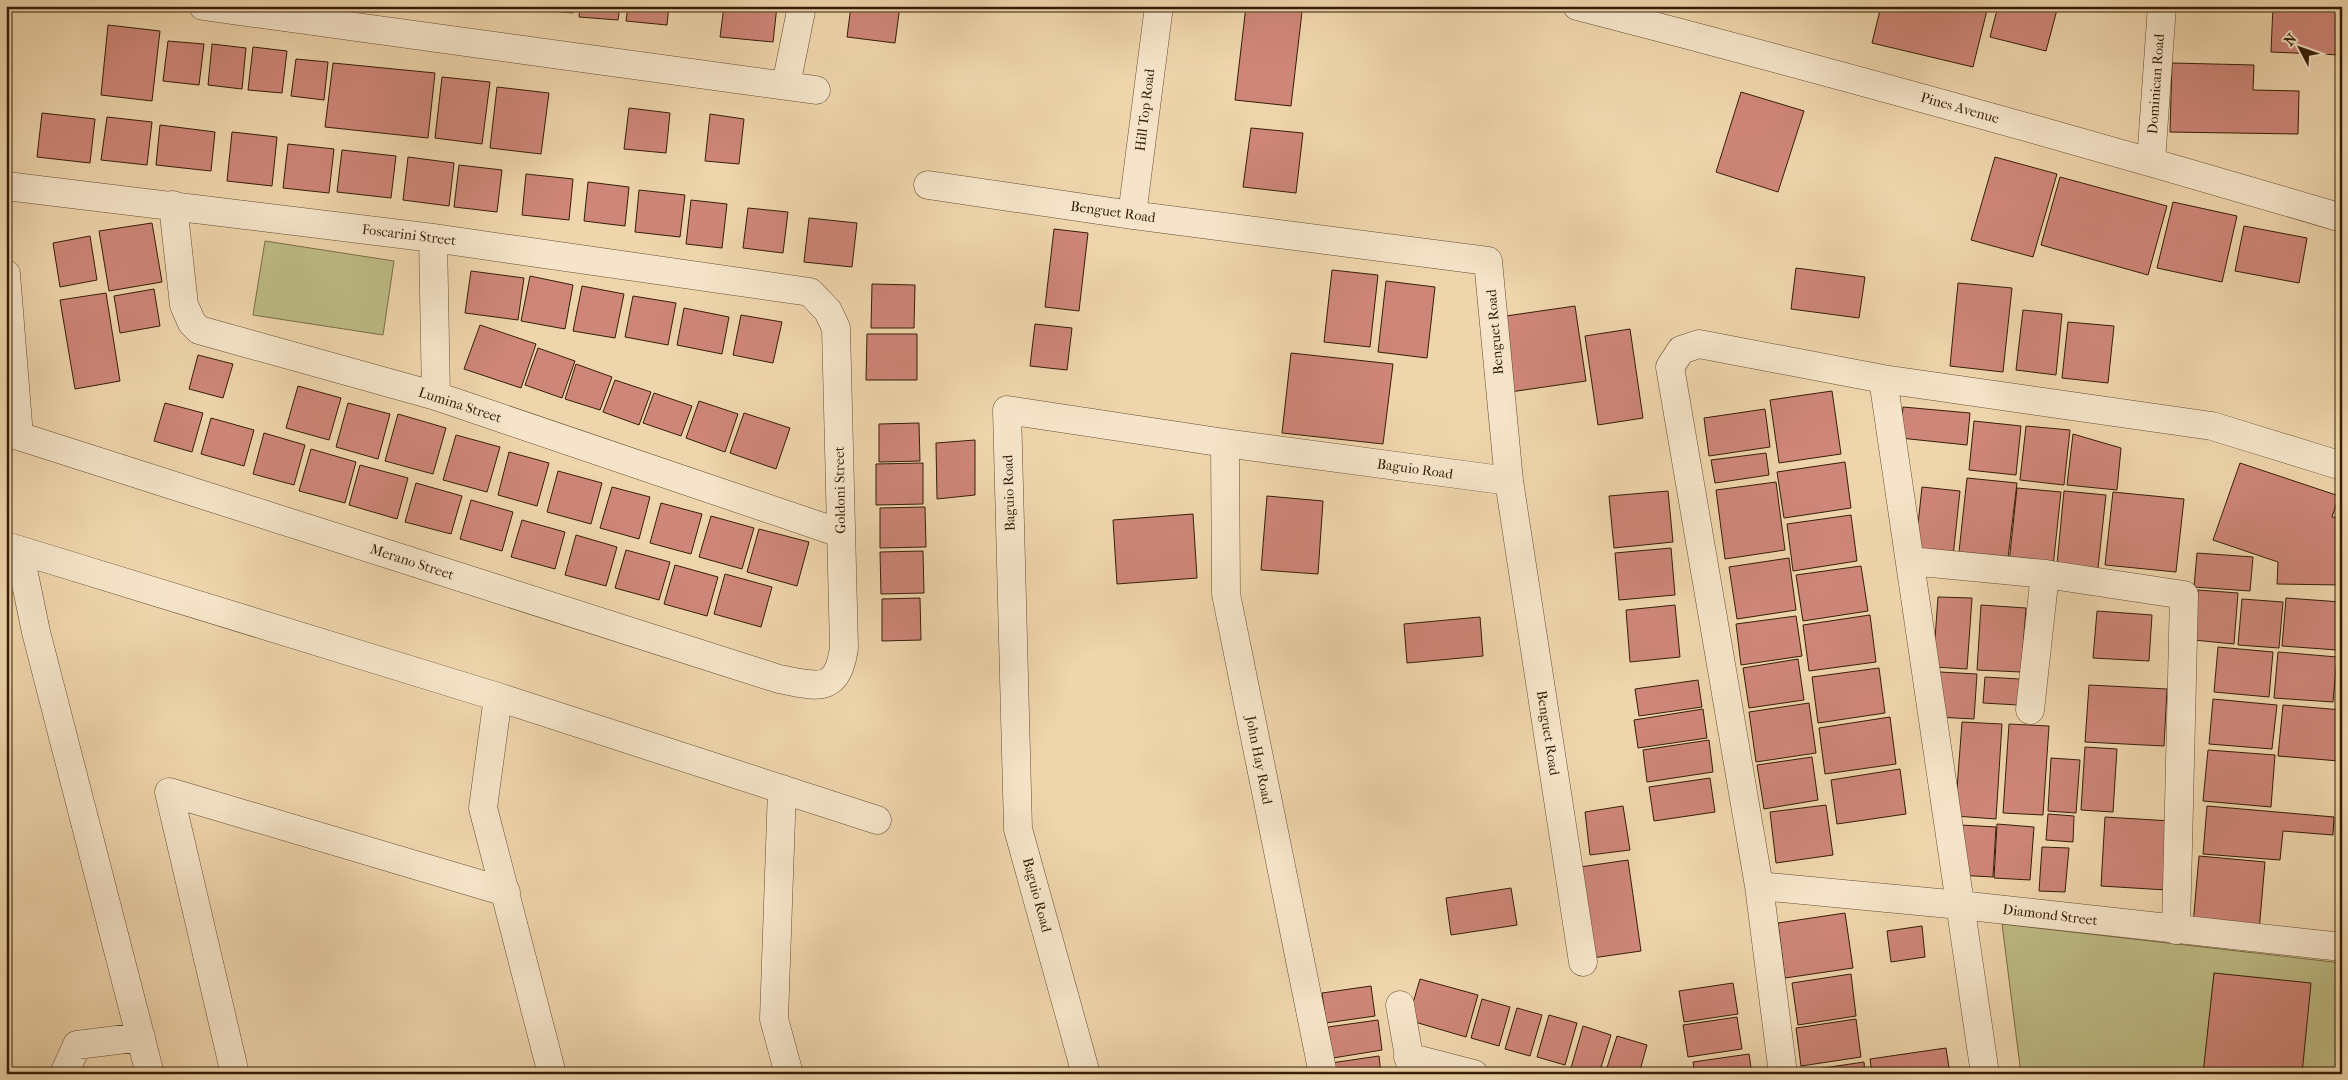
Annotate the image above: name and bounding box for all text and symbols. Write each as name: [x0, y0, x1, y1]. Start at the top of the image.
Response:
north arrow: [2276, 22, 2326, 72]
text: N: [2281, 30, 2301, 49]
street label: Dominican Road: [2144, 33, 2168, 135]
street label: Hill Top Road: [1132, 67, 1159, 152]
street label: Pines Avenue: [1919, 89, 2001, 127]
street label: Benguet Road: [1069, 198, 1157, 226]
street label: Foscarini Street: [361, 221, 457, 249]
street label: Benguet Road: [1483, 288, 1507, 375]
street label: Lumina Street: [416, 384, 504, 426]
street label: Goldoni Street: [831, 446, 849, 534]
street label: Baguio Road: [999, 454, 1019, 532]
street label: Baguio Road: [1376, 455, 1454, 483]
street label: Merano Street: [368, 540, 456, 584]
street label: Benguet Road: [1533, 689, 1563, 777]
street label: John Hay Road: [1242, 713, 1276, 806]
street label: Baguio Road: [1019, 856, 1055, 935]
street label: Diamond Street: [2002, 901, 2098, 929]

